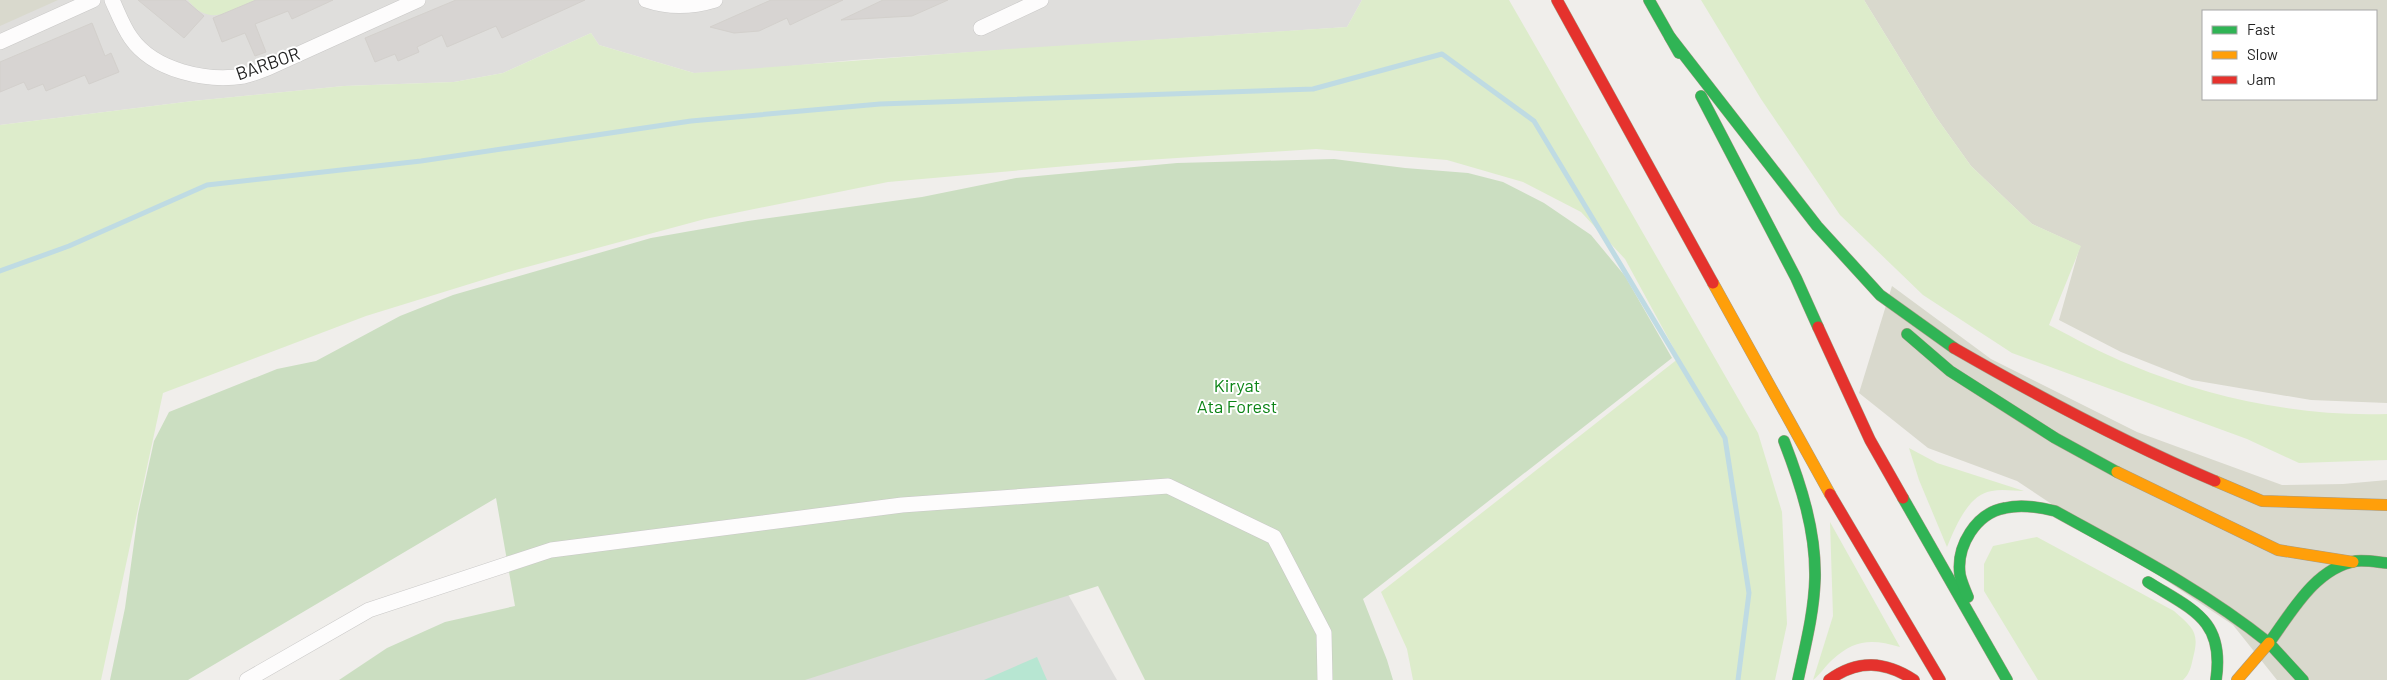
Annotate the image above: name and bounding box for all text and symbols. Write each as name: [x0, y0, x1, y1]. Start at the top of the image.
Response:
legend: [2202, 10, 2377, 100]
text: Fast: [2247, 20, 2275, 38]
street label: BARBOR: [233, 42, 303, 84]
text: Slow: [2247, 45, 2278, 63]
text: Jam: [2247, 70, 2276, 88]
park label: Kiryat Ata Forest: [1197, 374, 1277, 417]

